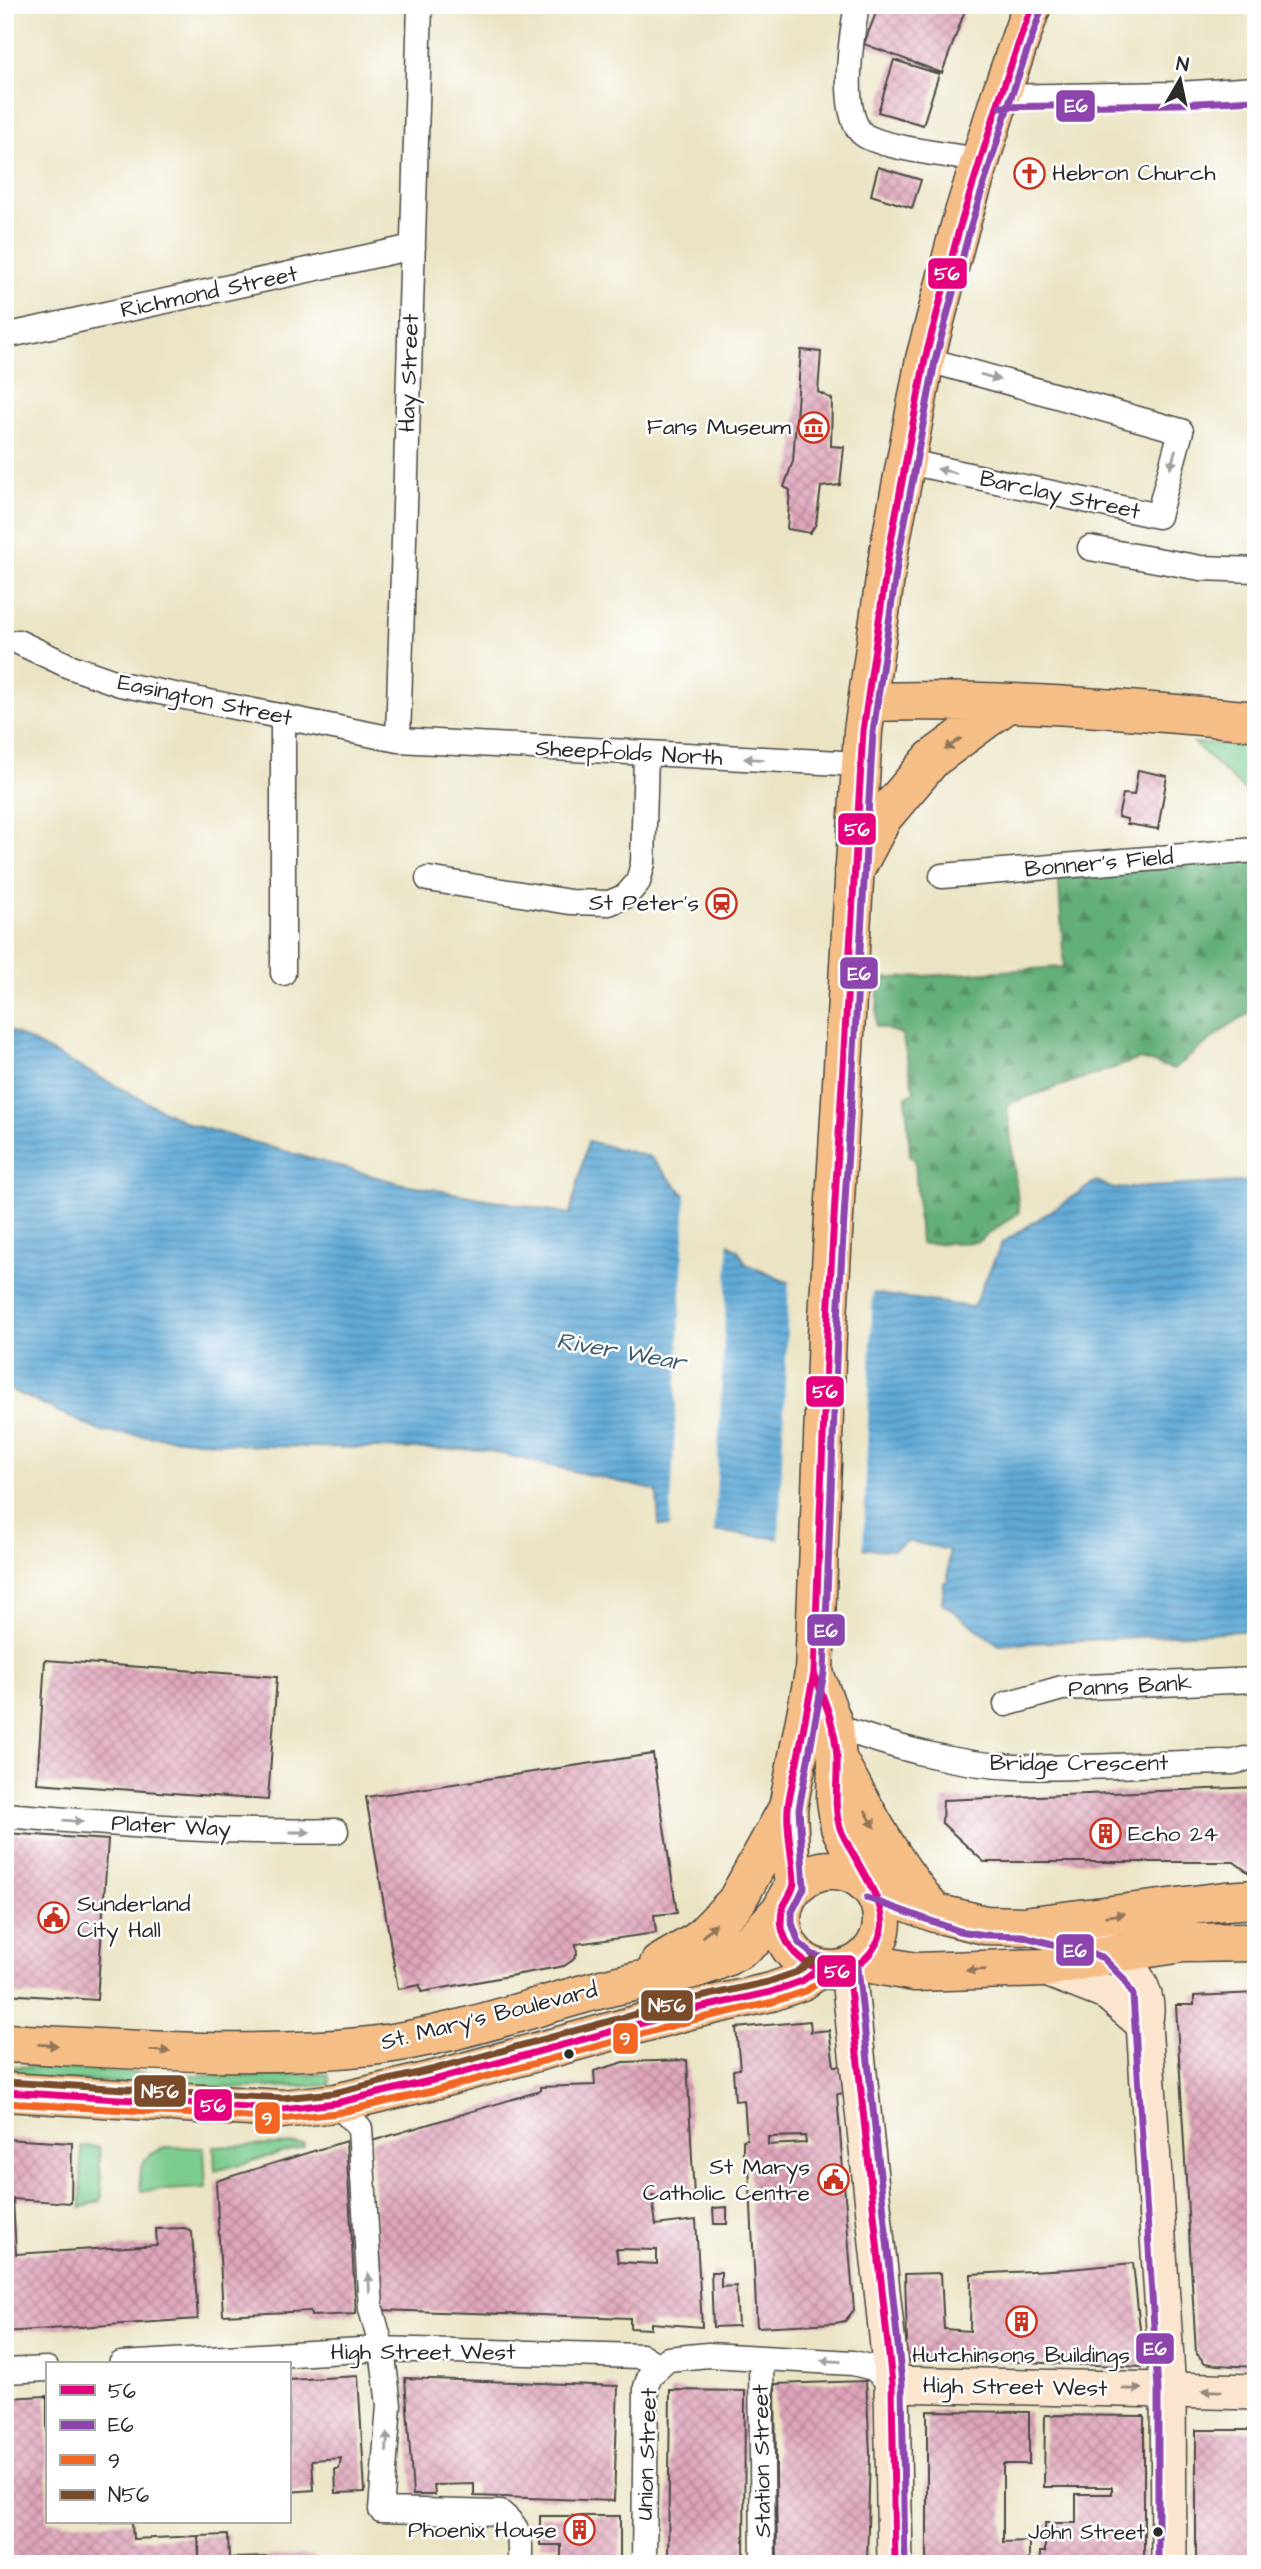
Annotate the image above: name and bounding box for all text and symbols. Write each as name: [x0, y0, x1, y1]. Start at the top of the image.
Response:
north arrow: [1146, 46, 1216, 116]
text: N: [1174, 50, 1191, 79]
line badge: E6: [1055, 89, 1096, 123]
text: E6: [1064, 93, 1088, 120]
church icon: Hebron Church: [1012, 156, 1046, 190]
place label: Hebron Church: [1052, 157, 1216, 189]
street label: Richmond Street: [118, 257, 301, 326]
line badge: 56: [927, 257, 968, 290]
text: 56: [934, 261, 960, 288]
street label: Hay Street: [391, 313, 428, 433]
one-way arrow: [980, 373, 1001, 383]
museum icon: Fans Museum: [797, 410, 831, 444]
place label: Fans Museum: [647, 411, 791, 443]
one-way arrow: [1167, 448, 1178, 470]
street label: Barclay Street: [977, 462, 1144, 529]
one-way arrow: [936, 465, 958, 476]
street label: Easington Street: [115, 666, 296, 735]
street label: Sheepfolds North: [535, 732, 724, 774]
one-way arrow: [944, 736, 962, 751]
one-way arrow: [743, 753, 765, 764]
line badge: 56: [837, 812, 877, 846]
text: 56: [844, 817, 870, 844]
street label: Bonner's Field: [1023, 841, 1175, 885]
station icon: St Peter's: [705, 886, 739, 920]
place label: St Peter's: [589, 887, 699, 919]
line badge: E6: [839, 956, 879, 990]
text: E6: [847, 961, 871, 988]
water label: River Wear: [554, 1324, 691, 1381]
line badge: 56: [805, 1375, 845, 1408]
text: 56: [812, 1379, 838, 1406]
line badge: E6: [806, 1613, 846, 1647]
text: E6: [814, 1618, 838, 1645]
street label: Panns Bank: [1067, 1667, 1193, 1705]
street label: Bridge Crescent: [990, 1747, 1169, 1780]
street label: Plater Way: [110, 1807, 232, 1846]
one-way arrow: [864, 1810, 876, 1829]
one-way arrow: [62, 1816, 84, 1827]
building icon: Echo 24: [1088, 1817, 1122, 1851]
place label: Echo 24: [1128, 1818, 1219, 1850]
one-way arrow: [290, 1826, 312, 1838]
place label: Sunderland City Hall: [77, 1888, 191, 1947]
public building icon: Sunderland City Hall: [37, 1900, 71, 1934]
one-way arrow: [1104, 1909, 1126, 1920]
one-way arrow: [701, 1922, 717, 1939]
line badge: E6: [1055, 1933, 1095, 1967]
text: E6: [1063, 1938, 1087, 1965]
line badge: 56: [816, 1954, 857, 1988]
text: 56: [824, 1959, 850, 1986]
one-way arrow: [965, 1964, 987, 1975]
street label: St. Mary's Boulevard: [377, 1974, 601, 2059]
line badge: N56: [640, 1989, 694, 2022]
text: N56: [648, 1993, 686, 2020]
line badge: 9: [612, 2022, 639, 2055]
text: 9: [620, 2026, 631, 2053]
one-way arrow: [38, 2040, 60, 2051]
one-way arrow: [149, 2046, 171, 2057]
unlabelled marker: [562, 2047, 576, 2061]
line badge: N56: [133, 2074, 187, 2108]
text: N56: [141, 2079, 179, 2106]
line badge: 56: [193, 2088, 233, 2122]
text: 56: [200, 2093, 226, 2120]
line badge: 9: [254, 2101, 281, 2135]
text: 9: [262, 2106, 273, 2133]
place label: St Marys Catholic Centre: [643, 2151, 810, 2209]
public building icon: St Marys Catholic Centre: [816, 2163, 850, 2197]
one-way arrow: [364, 2271, 375, 2293]
building icon: Hutchinsons Buildings: [1004, 2304, 1038, 2338]
line badge: E6: [1135, 2332, 1175, 2365]
street label: High Street West: [331, 2336, 516, 2369]
text: E6: [1143, 2336, 1167, 2363]
place label: Hutchinsons Buildings: [912, 2339, 1130, 2372]
one-way arrow: [820, 2356, 842, 2367]
legend: [46, 2362, 290, 2524]
street label: High Street West: [922, 2369, 1108, 2406]
text: 56: [108, 2377, 136, 2406]
street label: Station Street: [745, 2383, 779, 2538]
one-way arrow: [1121, 2384, 1143, 2395]
one-way arrow: [1200, 2385, 1222, 2397]
street label: Union Street: [629, 2387, 665, 2521]
text: E6: [108, 2411, 134, 2440]
one-way arrow: [382, 2430, 393, 2452]
text: 9: [108, 2447, 120, 2476]
text: N56: [108, 2481, 149, 2510]
building icon: Phoenix House: [563, 2513, 597, 2547]
place label: Phoenix House: [408, 2514, 557, 2546]
place label: John Street: [1028, 2518, 1145, 2547]
marker: John Street: [1151, 2525, 1165, 2539]

